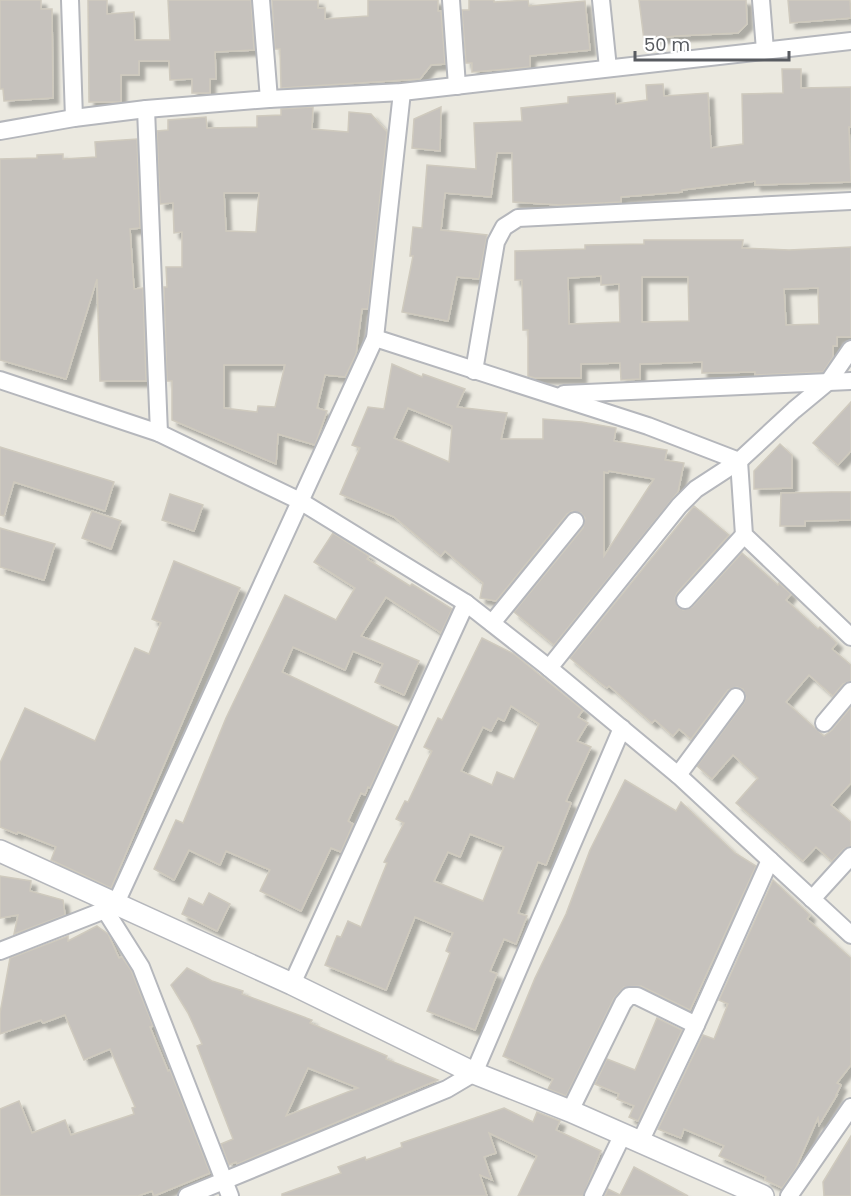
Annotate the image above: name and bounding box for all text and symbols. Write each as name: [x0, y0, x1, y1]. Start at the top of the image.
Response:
scale bar: [635, 24, 790, 62]
text: 50 m: [644, 32, 690, 57]

